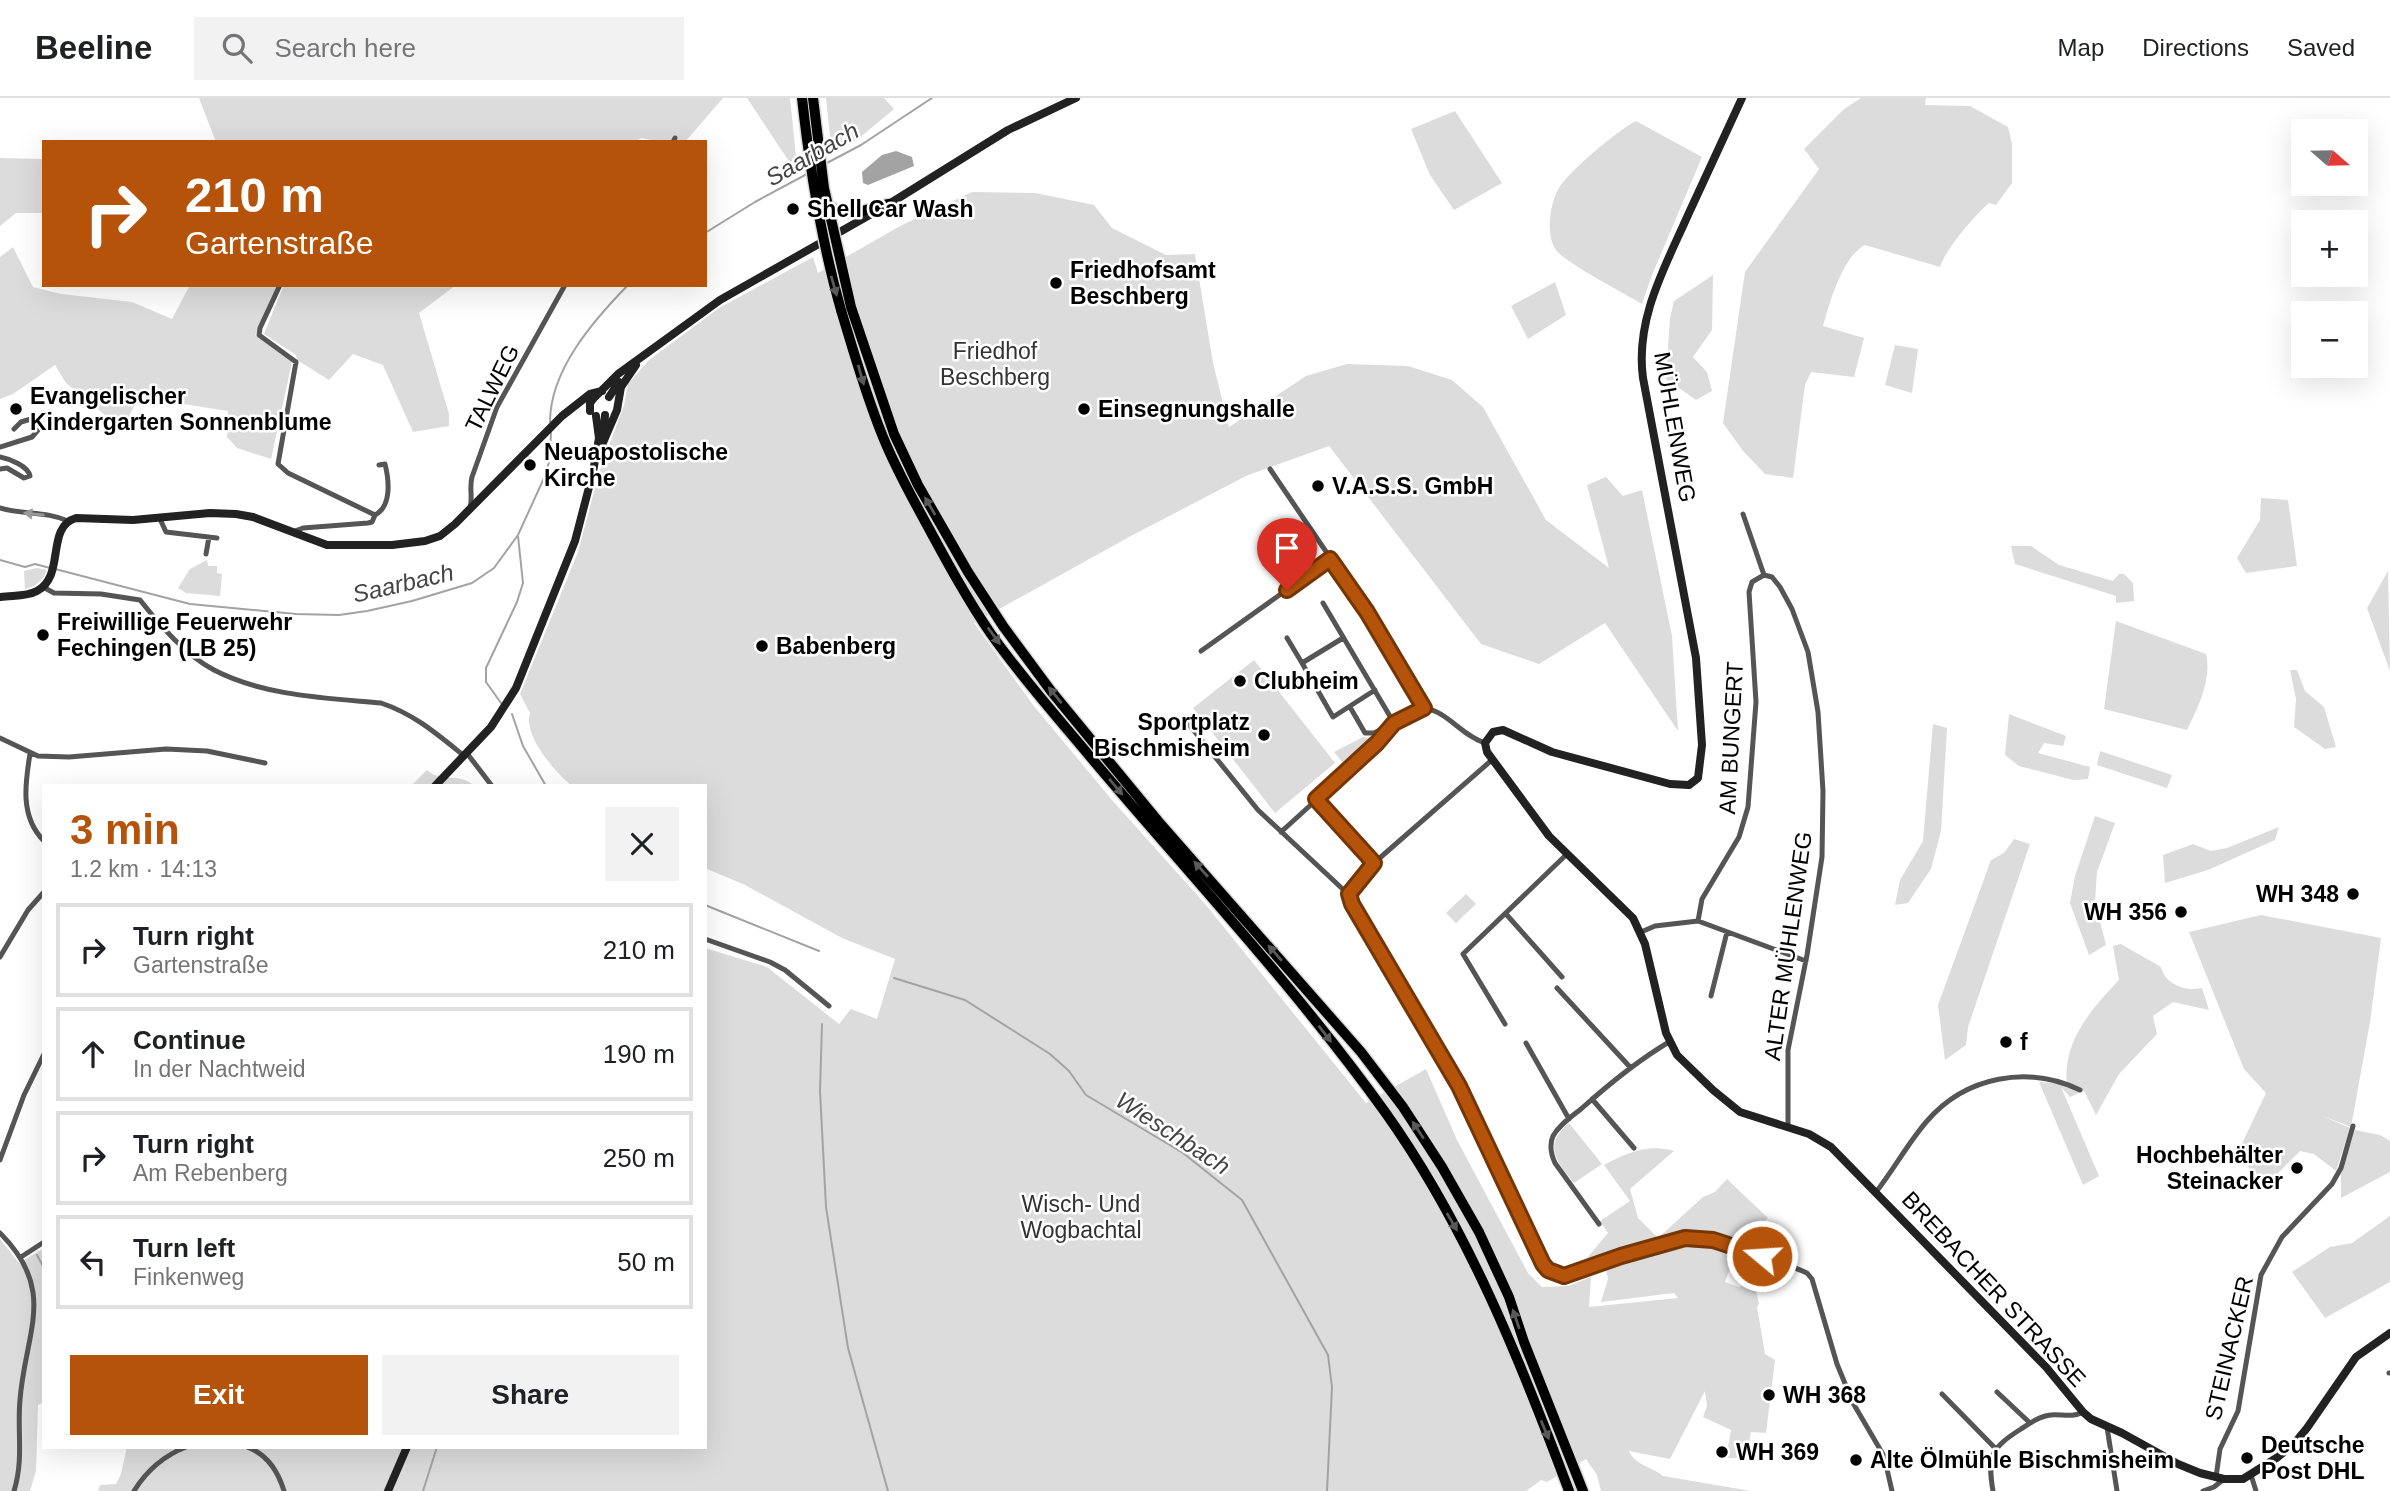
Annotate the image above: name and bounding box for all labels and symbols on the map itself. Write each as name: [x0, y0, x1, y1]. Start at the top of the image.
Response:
water label: Saarbach: [761, 117, 863, 191]
north arrow: [2291, 119, 2368, 196]
place label: Shell Car Wash: [807, 196, 974, 222]
marker: Shell Car Wash: [785, 201, 801, 217]
place label: Friedhofsamt Beschberg: [1070, 257, 1216, 309]
one-way arrow: [830, 275, 840, 296]
marker: Friedhofsamt Beschberg: [1048, 275, 1064, 291]
park label: Friedhof Beschberg: [940, 338, 1050, 390]
street label: TALWEG: [460, 340, 524, 436]
street label: MÜHLENWEG: [1649, 350, 1701, 504]
one-way arrow: [857, 365, 867, 386]
place label: Evangelischer Kindergarten Sonnenblume: [30, 383, 332, 435]
place label: Einsegnungshalle: [1098, 396, 1295, 422]
marker: Evangelischer Kindergarten Sonnenblume: [8, 401, 24, 417]
marker: Einsegnungshalle: [1076, 401, 1092, 417]
place label: Neuapostolische Kirche: [544, 439, 728, 491]
marker: Neuapostolische Kirche: [522, 457, 538, 473]
place label: V.A.S.S. GmbH: [1332, 473, 1493, 499]
marker: V.A.S.S. GmbH: [1310, 478, 1326, 494]
one-way arrow: [924, 496, 936, 515]
one-way arrow: [23, 508, 45, 519]
pin: [1257, 518, 1317, 590]
water label: Saarbach: [350, 558, 456, 608]
place label: Freiwillige Feuerwehr Fechingen (LB 25): [57, 609, 292, 661]
marker: Freiwillige Feuerwehr Fechingen (LB 25): [35, 627, 51, 643]
one-way arrow: [986, 627, 1000, 645]
place label: Babenberg: [776, 633, 896, 659]
marker: Babenberg: [754, 638, 770, 654]
street label: AM BUNGERT: [1714, 661, 1748, 815]
place label: Clubheim: [1254, 668, 1359, 694]
marker: Clubheim: [1232, 673, 1248, 689]
one-way arrow: [1048, 687, 1063, 704]
place label: Sportplatz Bischmisheim: [1094, 709, 1250, 761]
marker: Sportplatz Bischmisheim: [1256, 727, 1272, 743]
one-way arrow: [1108, 778, 1123, 795]
street label: ALTER MÜHLENWEG: [1759, 830, 1817, 1062]
one-way arrow: [1194, 861, 1210, 878]
place label: WH 348: [2256, 881, 2339, 907]
marker: WH 348: [2345, 886, 2361, 902]
place label: WH 356: [2084, 899, 2167, 925]
marker: WH 356: [2173, 904, 2189, 920]
one-way arrow: [1268, 944, 1283, 961]
one-way arrow: [1318, 1025, 1332, 1043]
place label: f: [2020, 1029, 2028, 1055]
marker: f: [1998, 1034, 2014, 1050]
water label: Wieschbach: [1111, 1086, 1235, 1180]
one-way arrow: [1411, 1120, 1424, 1140]
place label: Hochbehälter Steinacker: [2136, 1142, 2283, 1194]
marker: Hochbehälter Steinacker: [2289, 1160, 2305, 1176]
street label: BREBACHER STRASSE: [1897, 1186, 2091, 1392]
park label: Wisch- Und Wogbachtal: [1020, 1191, 1142, 1243]
one-way arrow: [1446, 1212, 1458, 1232]
position arrow: [1725, 1219, 1799, 1293]
street label: STEINACKER: [2200, 1273, 2258, 1423]
one-way arrow: [1511, 1309, 1521, 1330]
place label: WH 368: [1783, 1382, 1866, 1408]
marker: WH 368: [1761, 1387, 1777, 1403]
one-way arrow: [1540, 1419, 1551, 1440]
place label: Deutsche Post DHL: [2261, 1432, 2365, 1484]
place label: WH 369: [1736, 1439, 1819, 1465]
marker: WH 369: [1714, 1444, 1730, 1460]
place label: Alte Ölmühle Bischmisheim: [1870, 1447, 2174, 1473]
marker: Deutsche Post DHL: [2239, 1450, 2255, 1466]
marker: Alte Ölmühle Bischmisheim: [1848, 1452, 1864, 1468]

